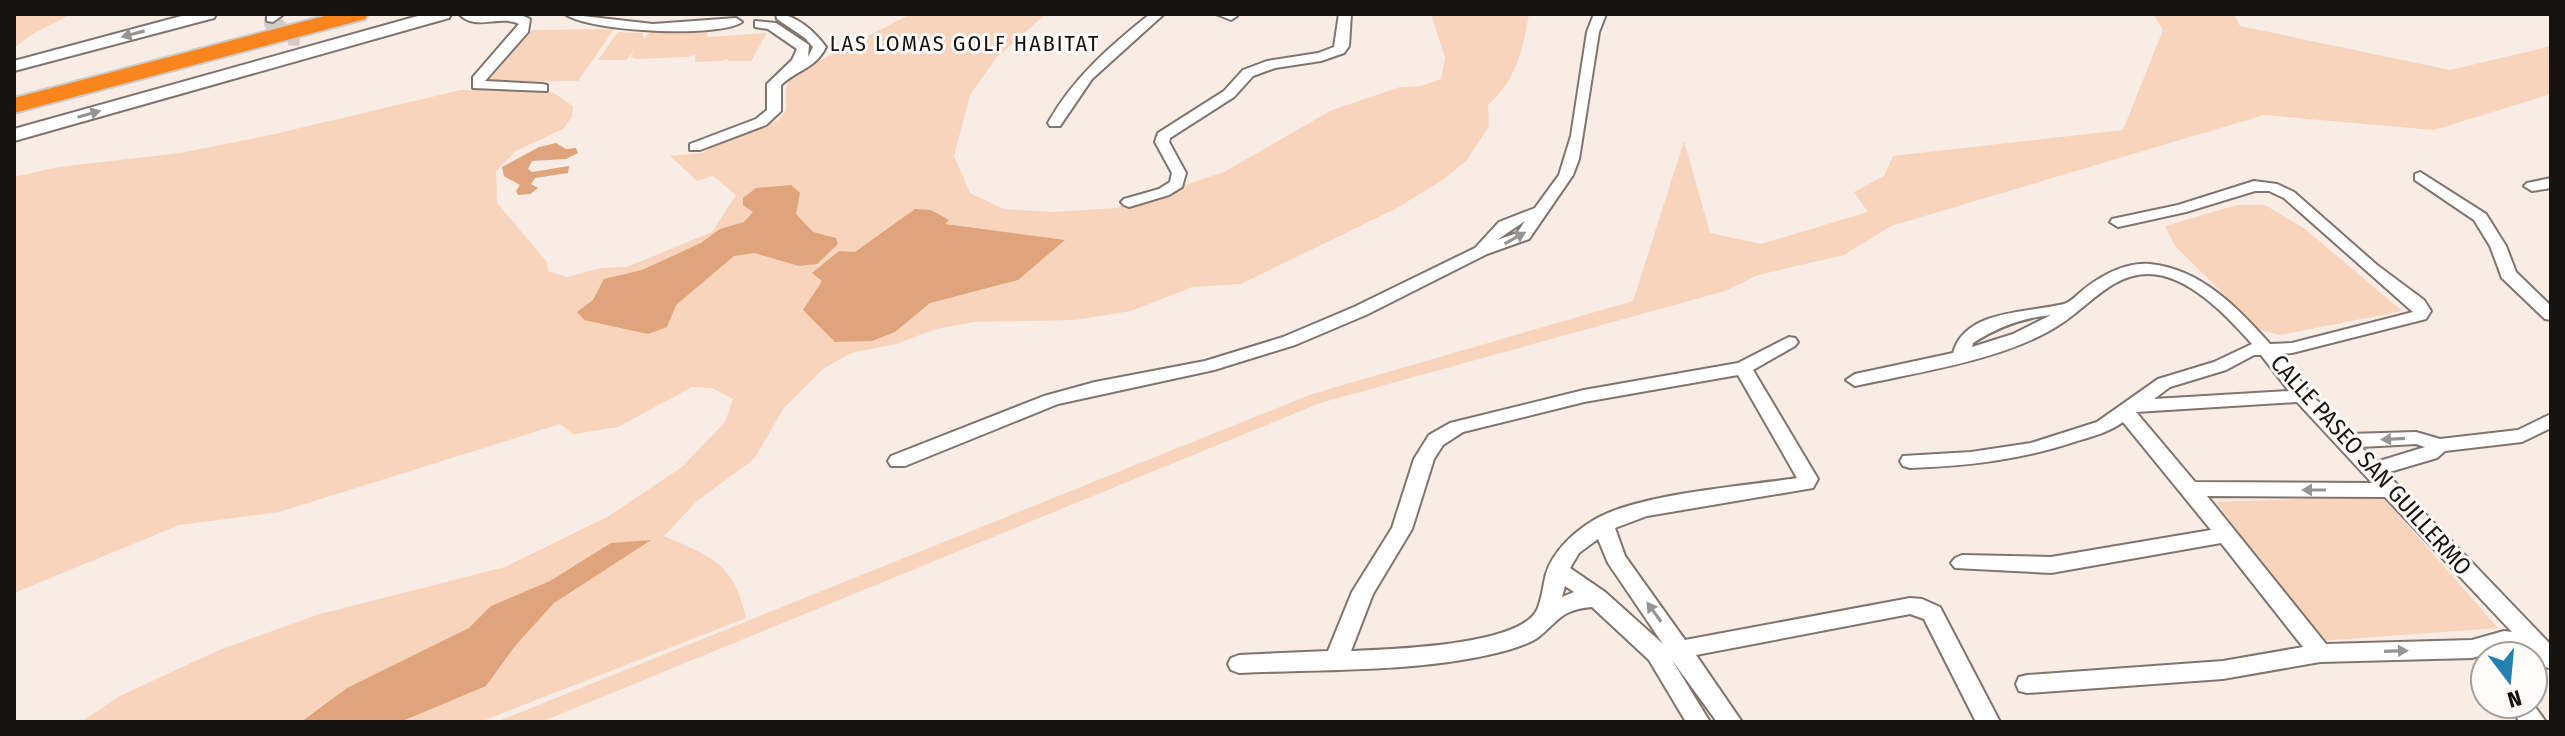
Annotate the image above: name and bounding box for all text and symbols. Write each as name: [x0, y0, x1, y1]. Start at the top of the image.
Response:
one-way arrow: [120, 28, 145, 41]
district label: LAS LOMAS GOLF HABITAT: [830, 30, 1100, 57]
one-way arrow: [77, 107, 102, 119]
one-way arrow: [1504, 232, 1526, 246]
street label: CALLE PASEO SAN GUILLERMO: [2265, 349, 2477, 581]
one-way arrow: [2380, 433, 2405, 446]
one-way arrow: [2301, 484, 2326, 496]
one-way arrow: [1646, 601, 1662, 623]
north arrow: [2469, 640, 2549, 720]
one-way arrow: [2384, 645, 2409, 657]
text: N: [2504, 684, 2524, 714]

